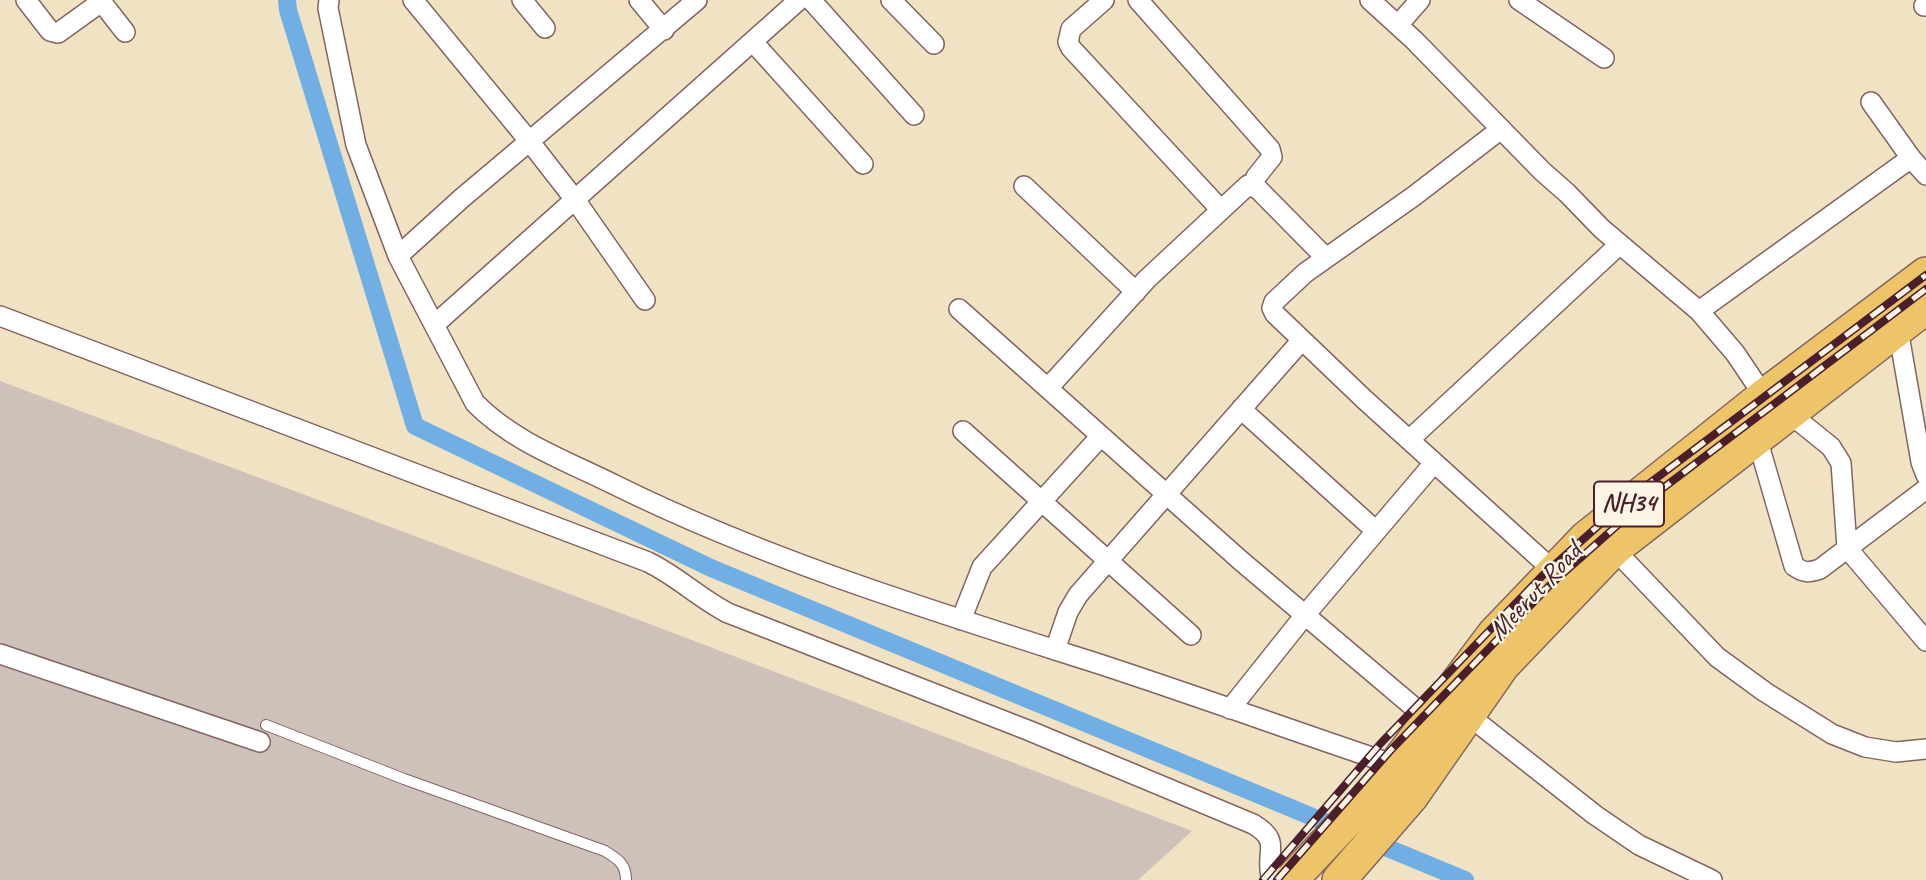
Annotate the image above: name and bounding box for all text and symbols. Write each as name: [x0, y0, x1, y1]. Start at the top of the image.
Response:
road number: NH34: [1594, 482, 1664, 526]
street label: Meerut Road: [1482, 536, 1590, 648]

